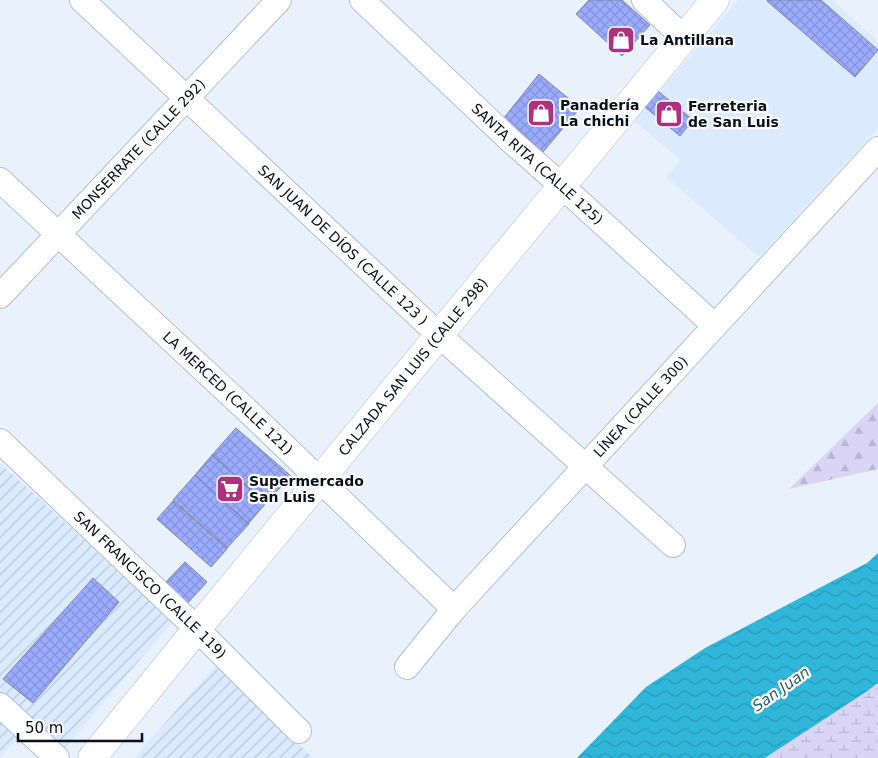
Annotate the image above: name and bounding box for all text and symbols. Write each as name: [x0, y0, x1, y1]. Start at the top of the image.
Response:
shop icon: La Antillana: [606, 25, 636, 55]
place label: La Antillana: [640, 32, 734, 48]
street label: MONSERRATE (CALLE 292): [69, 76, 208, 222]
place label: Panadería La chichi: [560, 97, 639, 129]
shop icon: Panadería La chichi: [526, 98, 556, 128]
place label: Ferreteria de San Luis: [688, 98, 779, 130]
shop icon: Ferreteria de San Luis: [654, 99, 684, 129]
street label: SANTA RITA (CALLE 125): [468, 100, 606, 228]
street label: SAN JUAN DE DÍOS (CALLE 123 ): [255, 162, 431, 328]
street label: CALZADA SAN LUIS (CALLE 298): [335, 275, 491, 459]
street label: LA MERCED (CALLE 121): [160, 328, 296, 458]
street label: LÍNEA (CALLE 300): [590, 353, 691, 460]
place label: Supermercado San Luis: [249, 473, 364, 505]
supermarket icon: Supermercado San Luis: [215, 474, 245, 504]
street label: SAN FRANCISCO (CALLE 119): [71, 508, 230, 662]
water label: San Juan: [749, 663, 813, 715]
scale bar: [18, 710, 141, 742]
text: 50 m: [25, 719, 63, 737]

